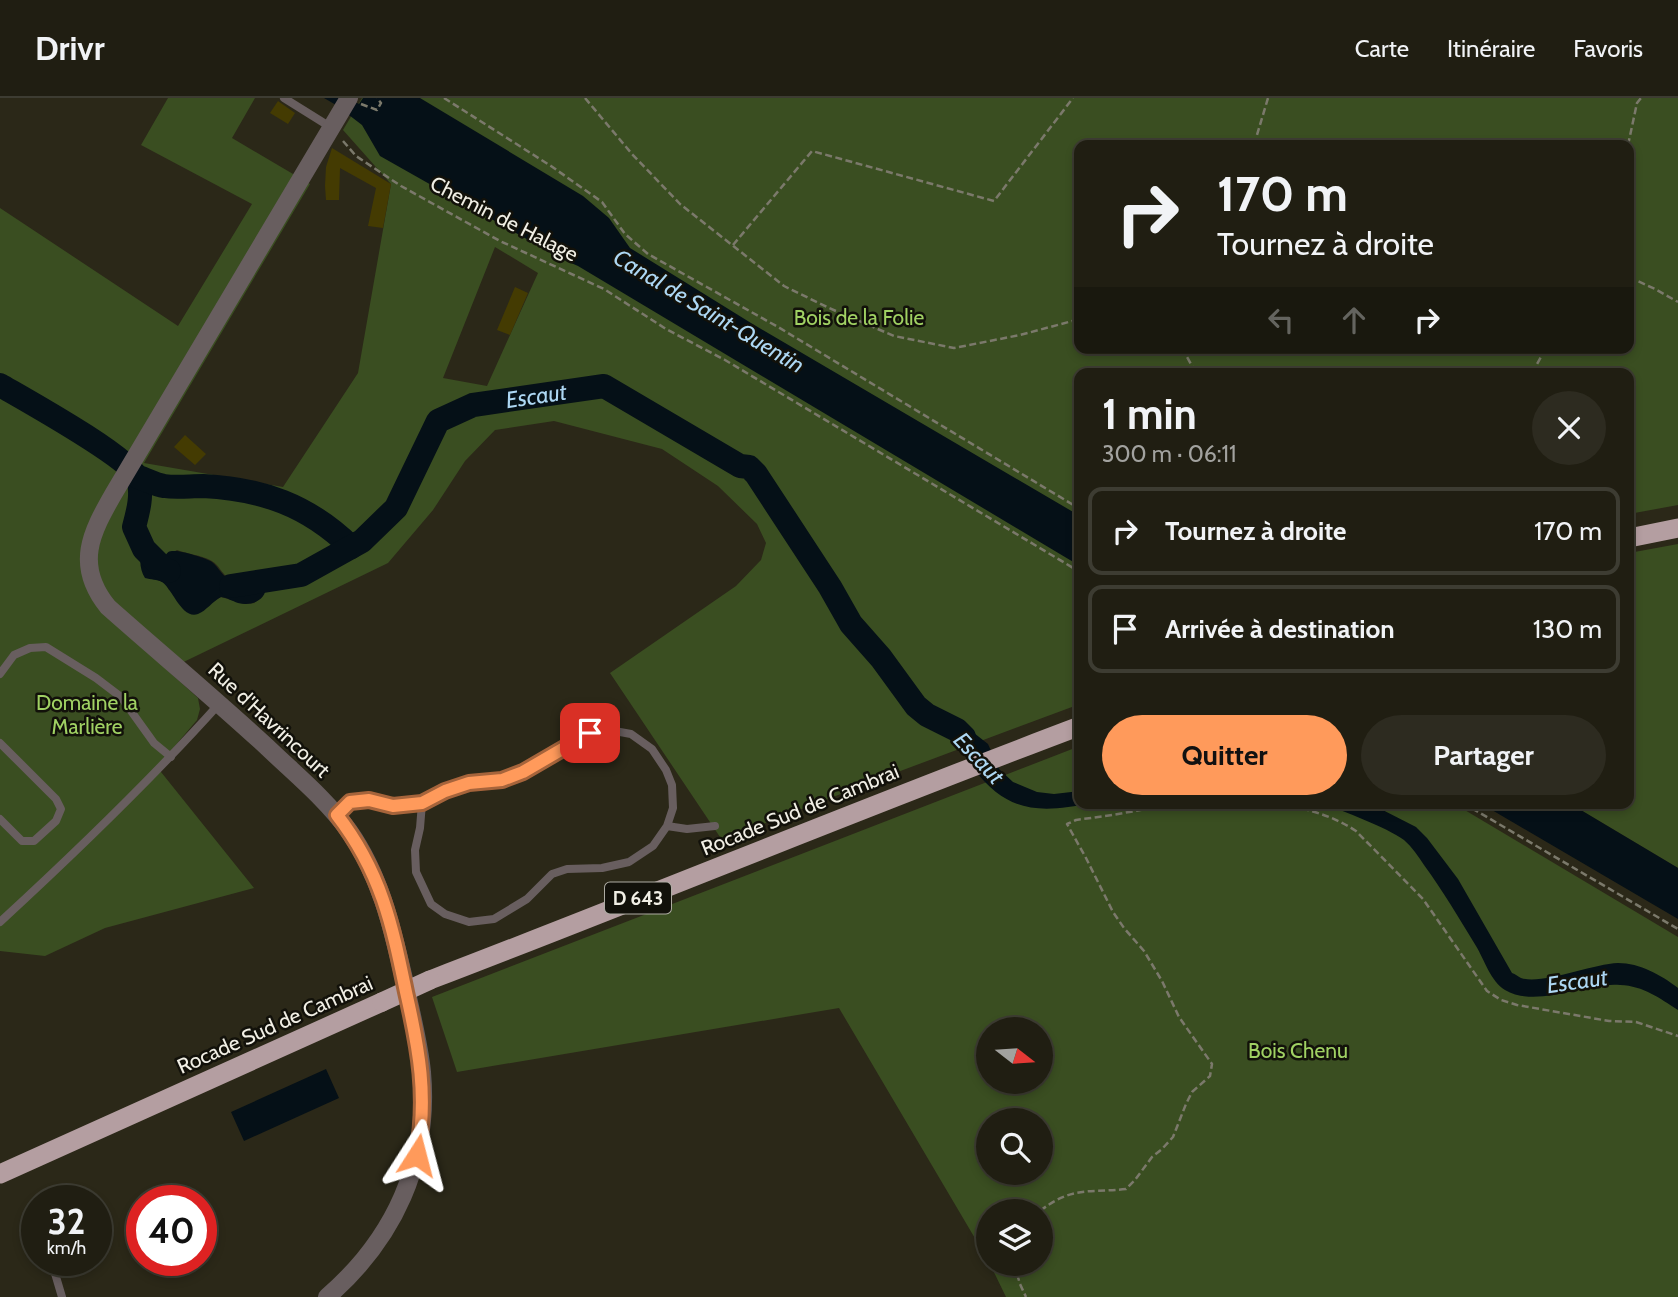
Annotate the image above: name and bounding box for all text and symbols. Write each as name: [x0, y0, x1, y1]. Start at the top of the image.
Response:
text: Drivr: [35, 28, 105, 68]
text: Carte: [1355, 34, 1409, 63]
text: Itinéraire: [1447, 34, 1535, 63]
text: Favoris: [1573, 34, 1643, 63]
text: 170 m: [1217, 164, 1348, 223]
icon: right: [1102, 168, 1193, 259]
street label: Chemin de Halage: [426, 171, 583, 267]
text: Tournez à droite: [1217, 224, 1434, 263]
water label: Canal de Saint-Quentin: [608, 243, 810, 379]
icon: left: [1262, 301, 1300, 339]
icon: ahead: [1335, 301, 1373, 339]
icon: right: [1408, 301, 1446, 339]
park label: Bois de la Folie: [794, 305, 925, 330]
water label: Escaut: [504, 377, 569, 414]
text: 1 min: [1102, 388, 1197, 440]
button: close: [1532, 391, 1606, 465]
text: 300 m · 06:11: [1102, 440, 1237, 468]
icon: right: [1106, 512, 1144, 550]
text: Tournez à droite: [1165, 515, 1347, 547]
text: 170 m: [1534, 515, 1602, 547]
icon: arrive: [1106, 610, 1144, 648]
text: Arrivée à destination: [1165, 613, 1395, 645]
text: 130 m: [1533, 613, 1602, 645]
street label: Rue d'Havrincourt: [203, 657, 335, 782]
park label: Domaine la Marlière: [36, 690, 138, 739]
pin: [560, 703, 620, 763]
icon: arrive: [571, 714, 609, 752]
button: Quitter: [1102, 715, 1347, 795]
button: Partager: [1361, 715, 1606, 795]
water label: Escaut: [948, 726, 1011, 791]
street label: Rocade Sud de Cambrai: [697, 758, 902, 861]
road number: D 643: [605, 883, 671, 914]
water label: Escaut: [1545, 963, 1610, 999]
street label: Rocade Sud de Cambrai: [173, 970, 376, 1079]
north arrow: [976, 1017, 1054, 1094]
map controls: [976, 1017, 1053, 1276]
park label: Bois Chenu: [1248, 1038, 1348, 1063]
button: search: [976, 1108, 1053, 1185]
position arrow: [380, 1118, 454, 1192]
speed limit sign: 40: [126, 1185, 217, 1276]
button: layers: [976, 1199, 1053, 1276]
text: 32: [48, 1200, 85, 1243]
text: km/h: [47, 1237, 86, 1259]

